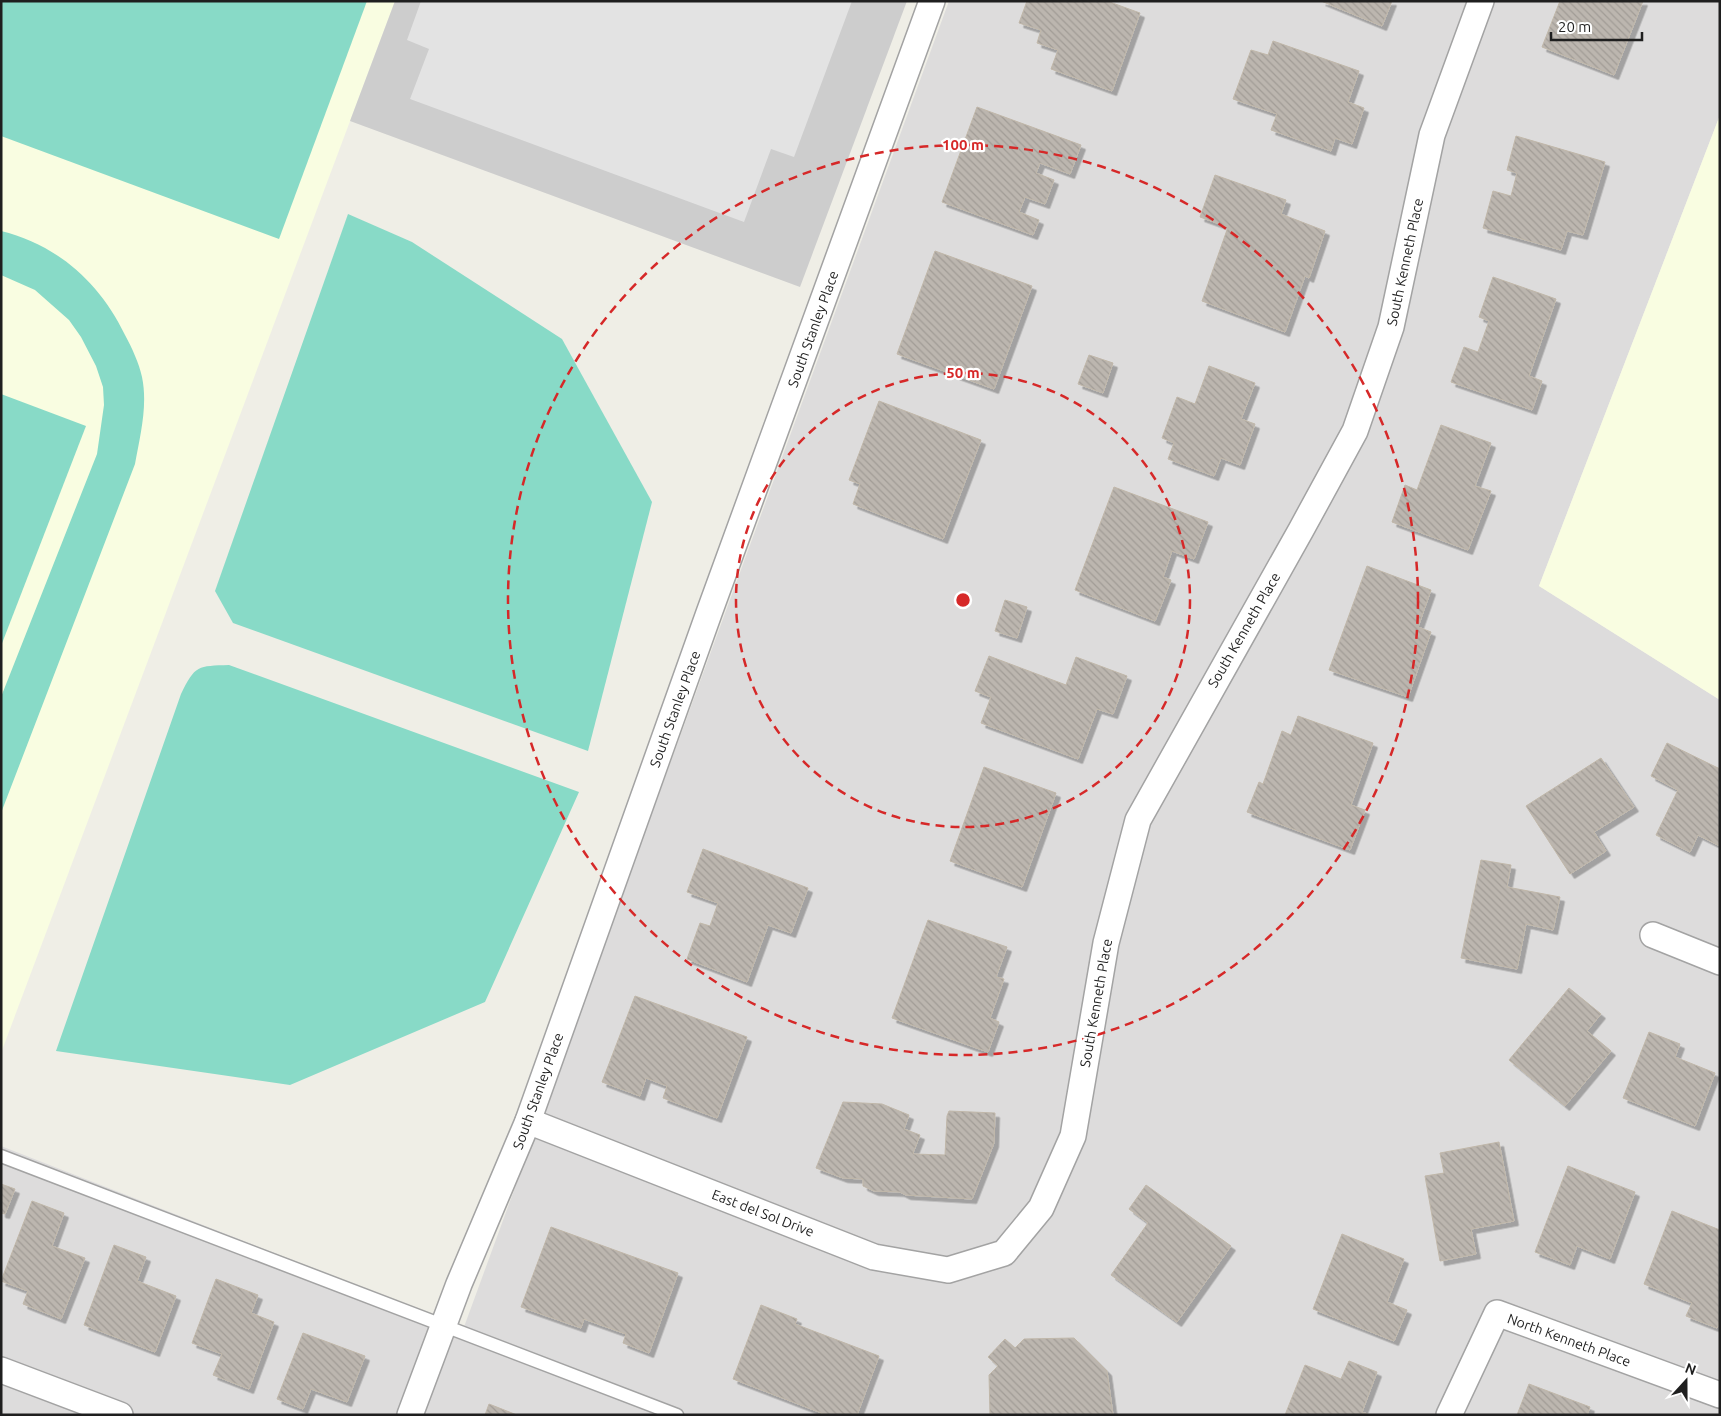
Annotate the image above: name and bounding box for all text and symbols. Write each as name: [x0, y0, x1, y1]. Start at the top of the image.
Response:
scale bar: [1551, 10, 1642, 42]
text: 20 m: [1558, 18, 1591, 35]
text: 100 m: [942, 136, 984, 153]
street label: South Kenneth Place: [1384, 197, 1426, 327]
street label: South Stanley Place: [784, 268, 842, 390]
text: 50 m: [946, 364, 980, 381]
street label: South Kenneth Place: [1205, 570, 1283, 690]
centre of rings: [954, 591, 972, 609]
street label: South Stanley Place: [646, 648, 704, 770]
street label: South Kenneth Place: [1077, 938, 1115, 1068]
street label: South Stanley Place: [509, 1030, 567, 1152]
street label: East del Sol Drive: [710, 1186, 816, 1240]
street label: North Kenneth Place: [1505, 1310, 1633, 1370]
north arrow: [1661, 1356, 1711, 1406]
text: N: [1683, 1360, 1698, 1378]

